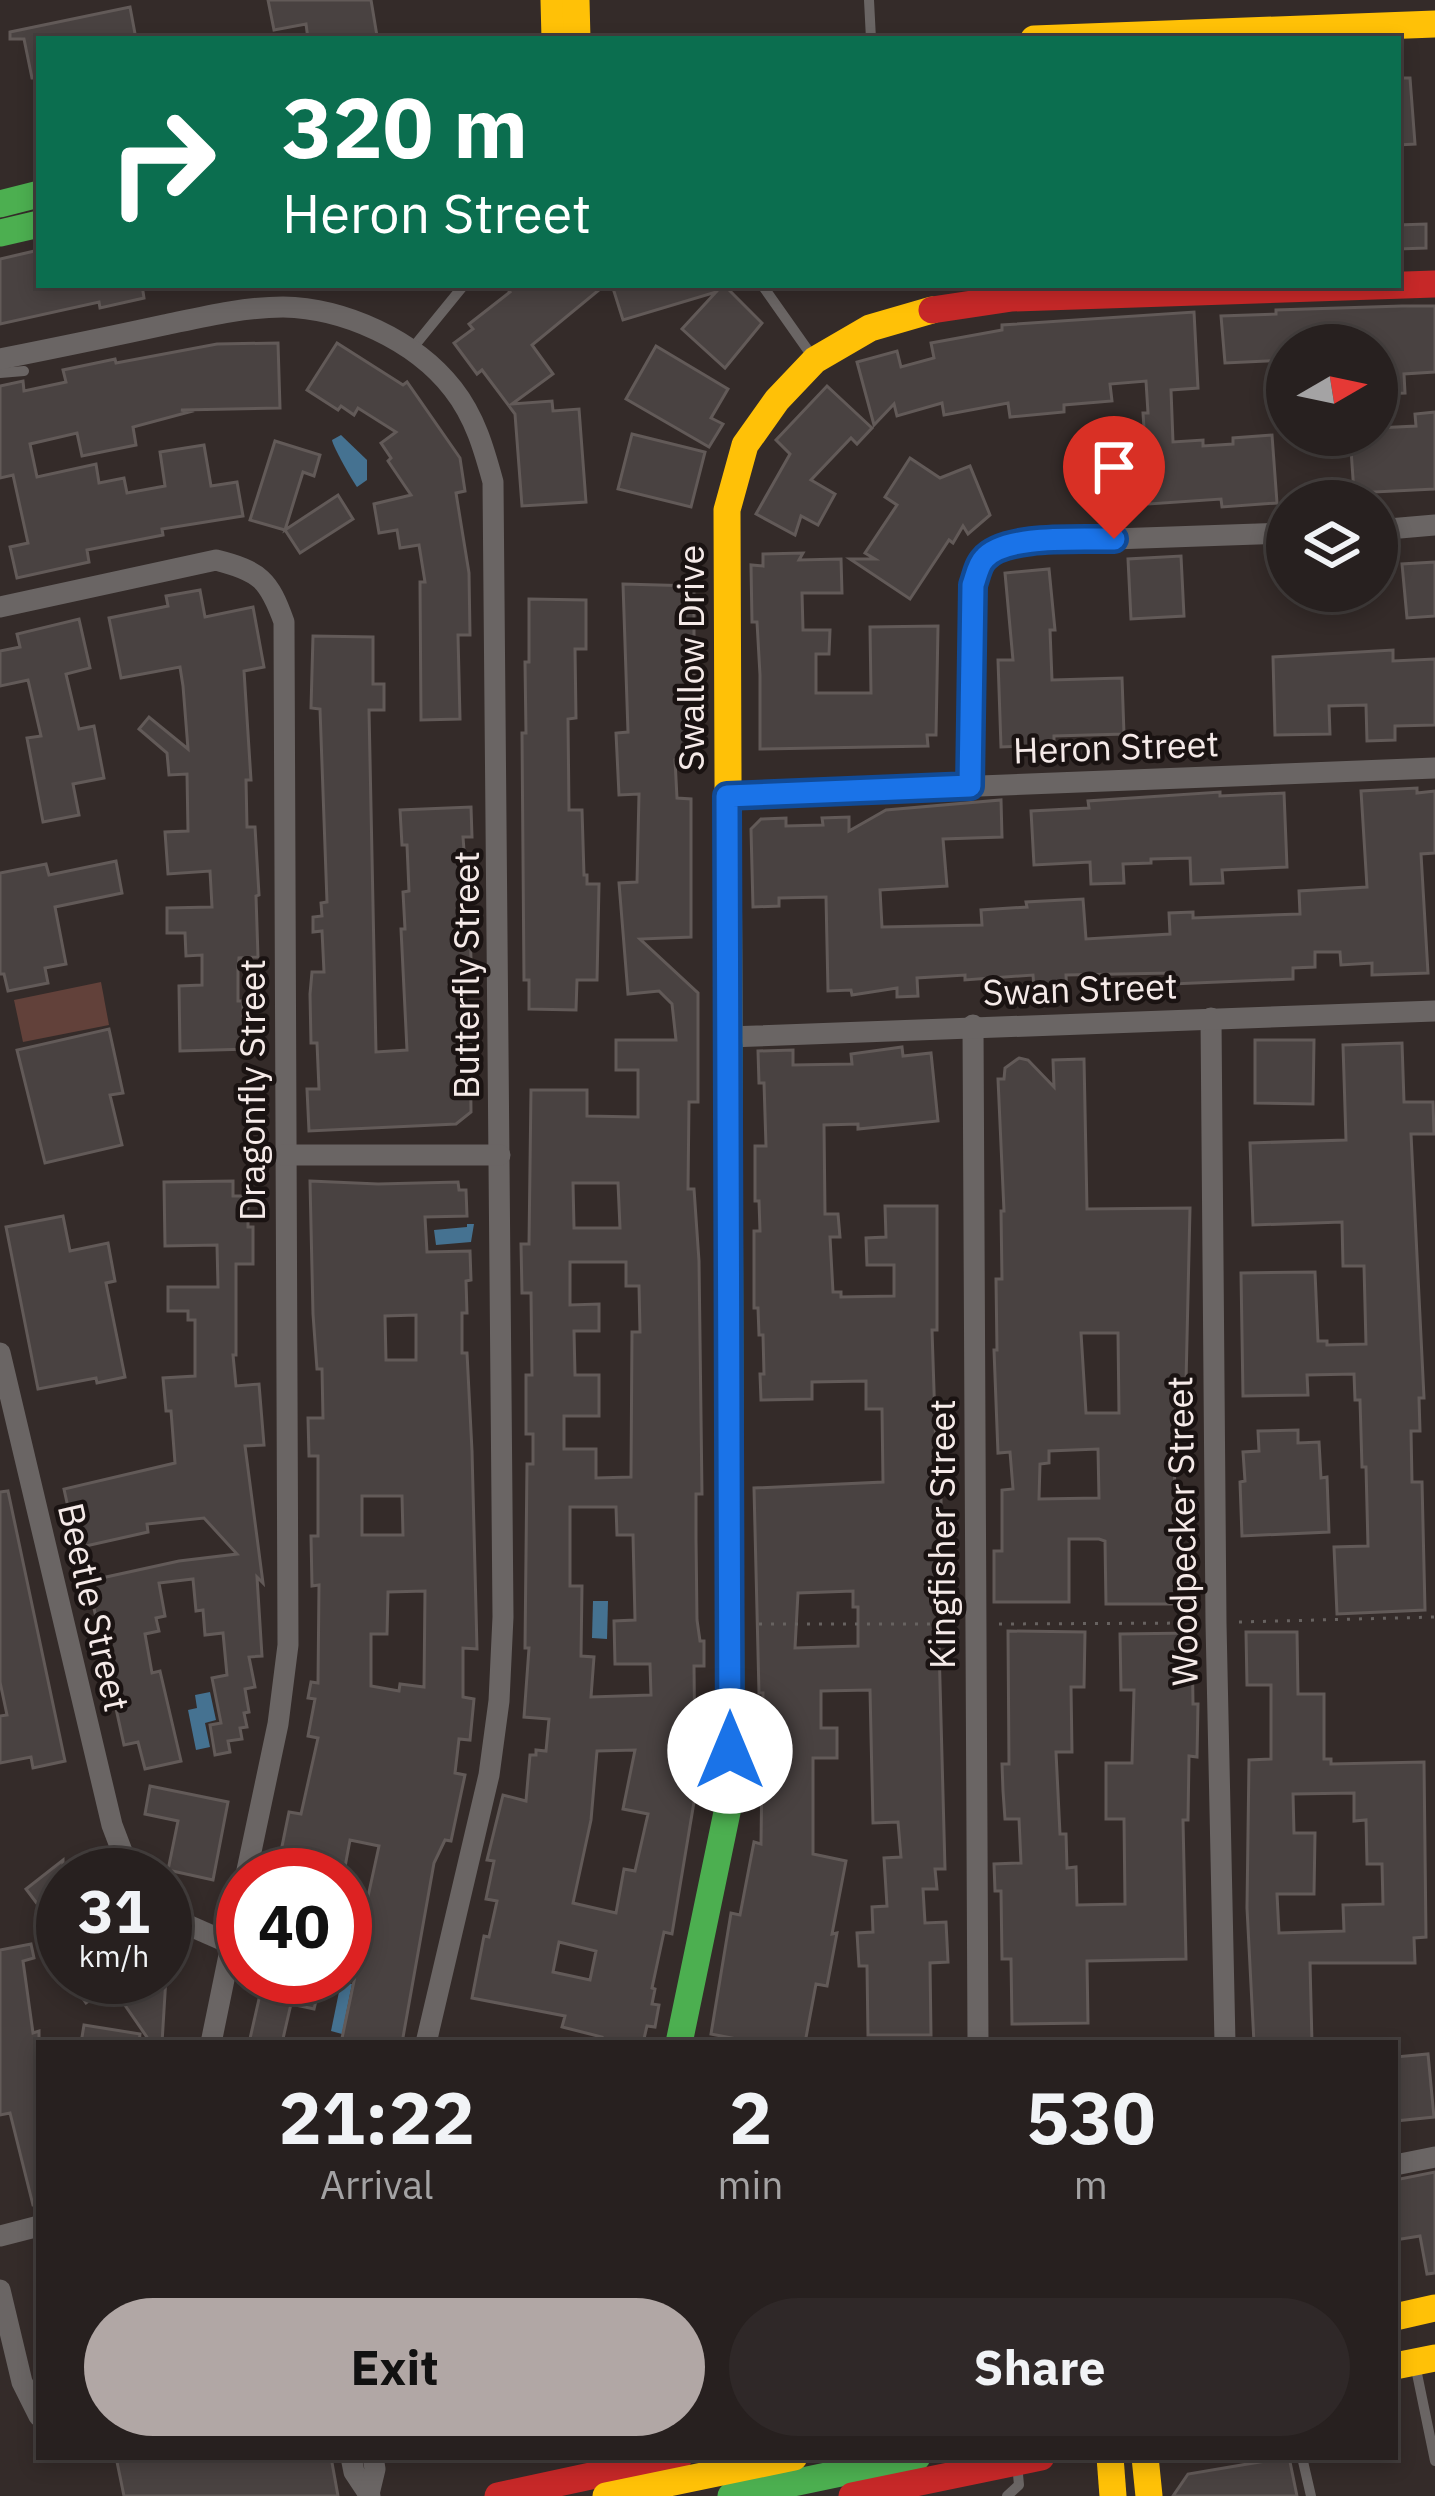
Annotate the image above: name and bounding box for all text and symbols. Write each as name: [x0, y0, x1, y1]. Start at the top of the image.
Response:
text: 320 m: [282, 72, 528, 181]
icon: right: [84, 84, 240, 240]
text: Heron Street: [282, 178, 591, 248]
north arrow: [1266, 324, 1398, 456]
map controls: [1266, 324, 1398, 612]
pin: [1063, 416, 1165, 539]
icon: arrive: [1081, 434, 1147, 500]
button: layers: [1266, 480, 1398, 612]
street label: Swallow Drive: [667, 545, 714, 771]
street label: Heron Street: [1012, 719, 1220, 774]
street label: Butterfly Street: [442, 851, 489, 1099]
street label: Dragonfly Street: [228, 959, 275, 1221]
street label: Swan Street: [982, 962, 1178, 1015]
street label: Woodpecker Street: [1155, 1376, 1208, 1686]
street label: Kingfisher Street: [918, 1399, 965, 1669]
street label: Beetle Street: [48, 1498, 141, 1716]
position arrow: [667, 1688, 793, 1814]
speed limit sign: 40: [216, 1848, 372, 2004]
text: 31: [78, 1871, 150, 1950]
text: km/h: [79, 1936, 149, 1975]
text: 21:22: [278, 2070, 475, 2164]
text: 2: [729, 2070, 772, 2164]
text: 530: [1026, 2070, 1156, 2164]
text: Arrival: [320, 2159, 434, 2210]
text: min: [718, 2159, 783, 2210]
text: m: [1074, 2159, 1108, 2210]
button: Exit: [84, 2298, 705, 2436]
button: Share: [729, 2298, 1350, 2436]

